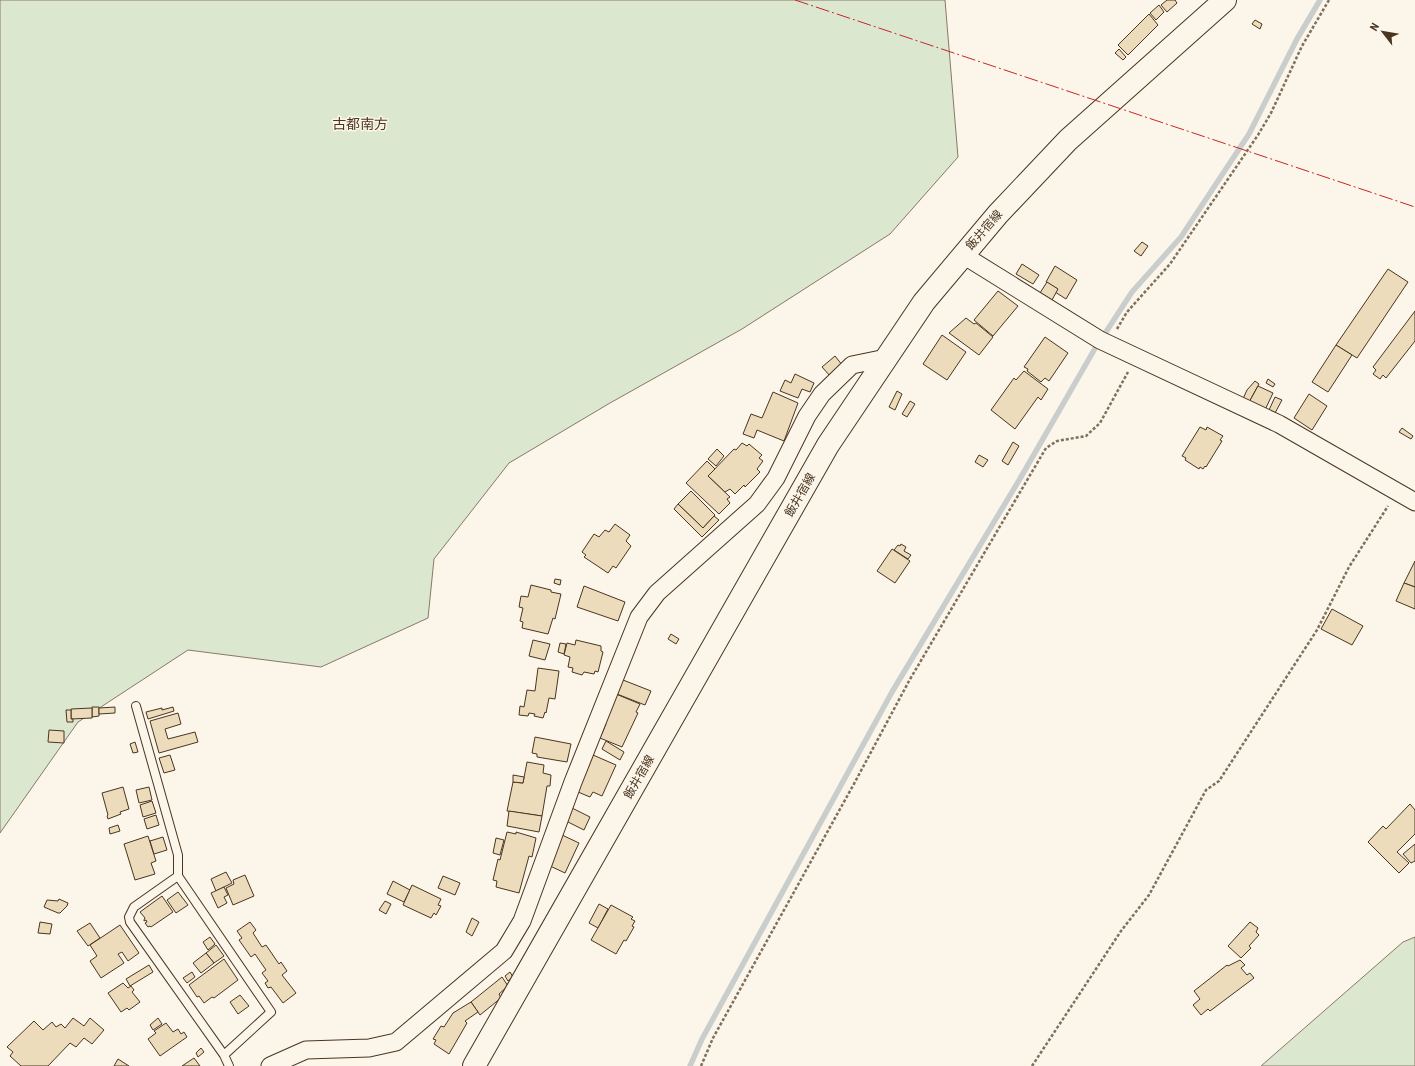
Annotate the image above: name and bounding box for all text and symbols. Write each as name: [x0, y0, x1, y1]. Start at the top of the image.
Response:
north arrow: [1363, 12, 1403, 52]
text: N: [1368, 21, 1382, 33]
district label: 古都南方: [332, 116, 388, 132]
street label: 飯井宿線: [963, 207, 1005, 253]
street label: 飯井宿線: [782, 471, 818, 519]
street label: 飯井宿線: [621, 753, 657, 801]

